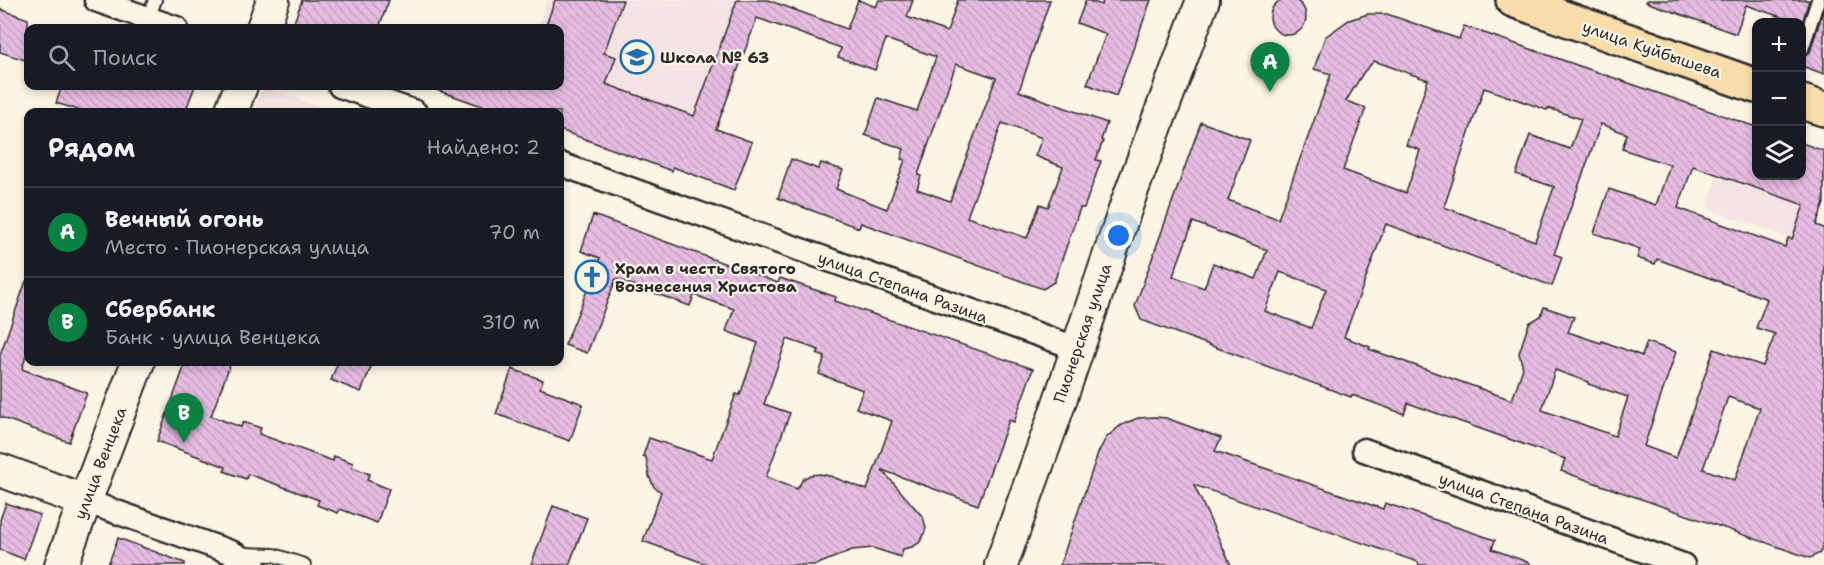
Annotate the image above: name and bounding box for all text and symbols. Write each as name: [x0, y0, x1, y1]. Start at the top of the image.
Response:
street label: улица Куйбышева: [1580, 16, 1724, 83]
map controls: [1752, 18, 1806, 180]
button: +: [1752, 18, 1806, 72]
search box: [24, 24, 564, 90]
school or university icon: Школа № 63: [619, 39, 655, 75]
icon: search: [45, 41, 78, 74]
pin: A: [1250, 42, 1290, 92]
text: Поиск: [93, 43, 157, 72]
place label: Школа № 63: [660, 47, 769, 68]
button: −: [1752, 72, 1806, 126]
button: layers: [1752, 126, 1806, 180]
text: Рядом: [48, 130, 135, 165]
text: Найдено: 2: [427, 134, 540, 160]
text: Вечный огонь: [105, 205, 264, 234]
text: A: [60, 219, 75, 245]
text: 70 m: [488, 219, 540, 245]
your location: [1104, 221, 1133, 250]
text: Место · Пионерская улица: [105, 234, 369, 260]
street label: улица Степана Разина: [815, 247, 991, 328]
place label: Храм в честь Святого Вознесения Христова: [615, 258, 797, 297]
church icon: Храм в честь Святого Вознесения Христова: [574, 259, 610, 295]
street label: Пионерская улица: [1049, 261, 1116, 406]
text: Сбербанк: [105, 295, 215, 324]
text: B: [61, 309, 74, 335]
text: 310 m: [481, 309, 540, 335]
text: Банк · улица Венцека: [105, 324, 320, 350]
pin: B: [164, 394, 204, 443]
street label: улица Венцека: [69, 404, 132, 522]
street label: улица Степана Разина: [1436, 468, 1612, 549]

